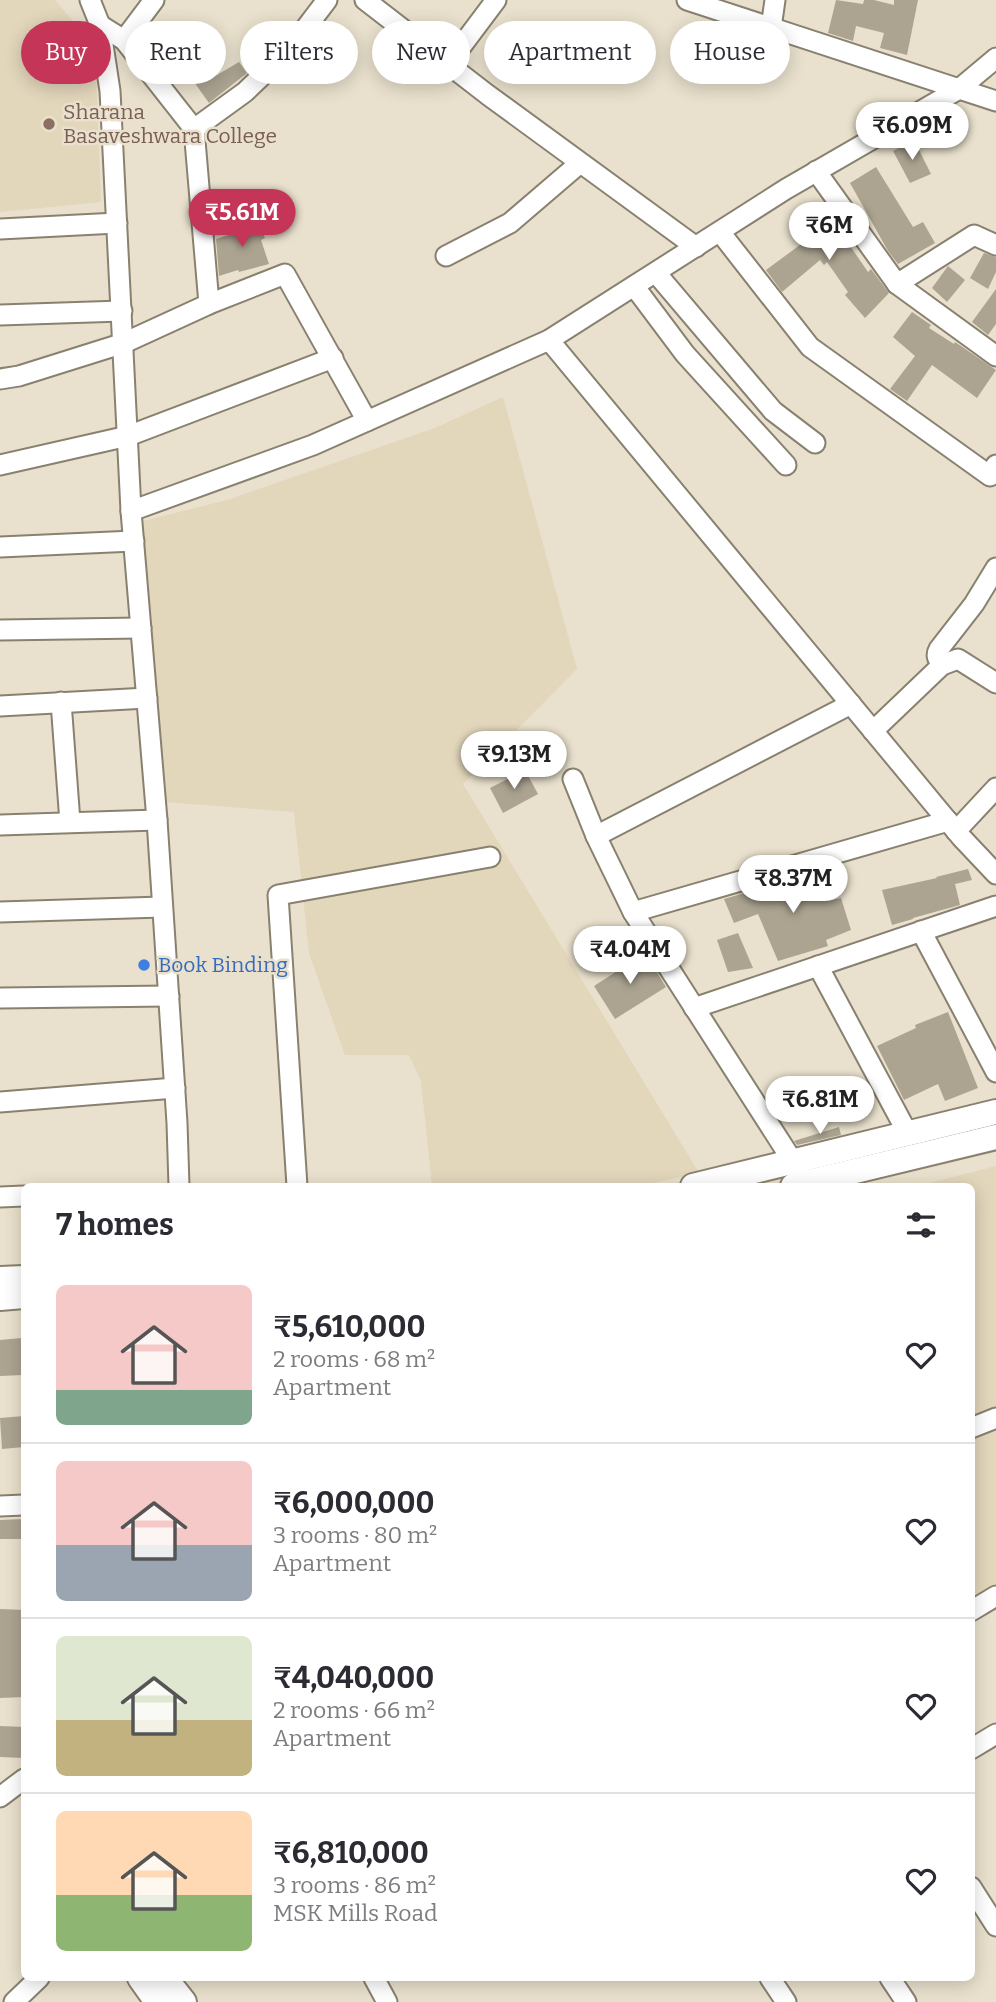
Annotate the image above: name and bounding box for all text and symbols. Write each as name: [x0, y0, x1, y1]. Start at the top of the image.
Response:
chip: Buy: [21, 21, 111, 84]
chip: Rent: [125, 21, 226, 84]
chip: Filters: [240, 21, 358, 84]
chip: New: [372, 21, 470, 84]
chip: Apartment: [484, 21, 656, 84]
chip: House: [670, 21, 790, 84]
place label: Sharana Basaveshwara College: [63, 99, 277, 149]
pin: ₹6.09M: [855, 102, 969, 162]
text: ₹6.09M: [872, 111, 952, 139]
marker: Sharana Basaveshwara College: [41, 116, 57, 132]
pin: ₹5.61M: [185, 190, 299, 249]
text: ₹5.61M: [205, 198, 279, 226]
pin: ₹6M: [795, 202, 863, 262]
text: ₹6M: [805, 211, 853, 239]
pin: ₹9.13M: [457, 732, 571, 791]
text: ₹9.13M: [477, 740, 551, 768]
pin: ₹8.37M: [736, 856, 850, 915]
text: ₹8.37M: [754, 864, 832, 892]
pin: ₹4.04M: [573, 926, 687, 986]
text: ₹4.04M: [589, 935, 671, 963]
place label: Book Binding: [158, 952, 288, 978]
marker: Book Binding: [136, 957, 152, 973]
pin: ₹6.81M: [763, 1076, 877, 1136]
text: ₹6.81M: [781, 1085, 859, 1113]
icon: filters: [902, 1206, 940, 1244]
text: 7 homes: [56, 1207, 174, 1243]
text: ₹5,610,000: [273, 1309, 426, 1345]
icon: home: [112, 1313, 196, 1397]
icon: heart: [902, 1336, 940, 1374]
text: 2 rooms · 68 m²: [273, 1345, 435, 1373]
text: Apartment: [273, 1373, 391, 1401]
text: ₹6,000,000: [273, 1485, 434, 1521]
icon: home: [112, 1489, 196, 1573]
icon: heart: [902, 1512, 940, 1550]
text: 3 rooms · 80 m²: [273, 1521, 437, 1549]
text: Apartment: [273, 1549, 391, 1577]
text: ₹4,040,000: [273, 1660, 434, 1696]
icon: home: [112, 1664, 196, 1748]
icon: heart: [902, 1687, 940, 1725]
text: 2 rooms · 66 m²: [273, 1696, 435, 1724]
text: Apartment: [273, 1724, 391, 1752]
text: ₹6,810,000: [273, 1835, 429, 1871]
icon: home: [112, 1839, 196, 1923]
icon: heart: [902, 1862, 940, 1900]
text: 3 rooms · 86 m²: [273, 1871, 436, 1899]
text: MSK Mills Road: [273, 1899, 438, 1927]

